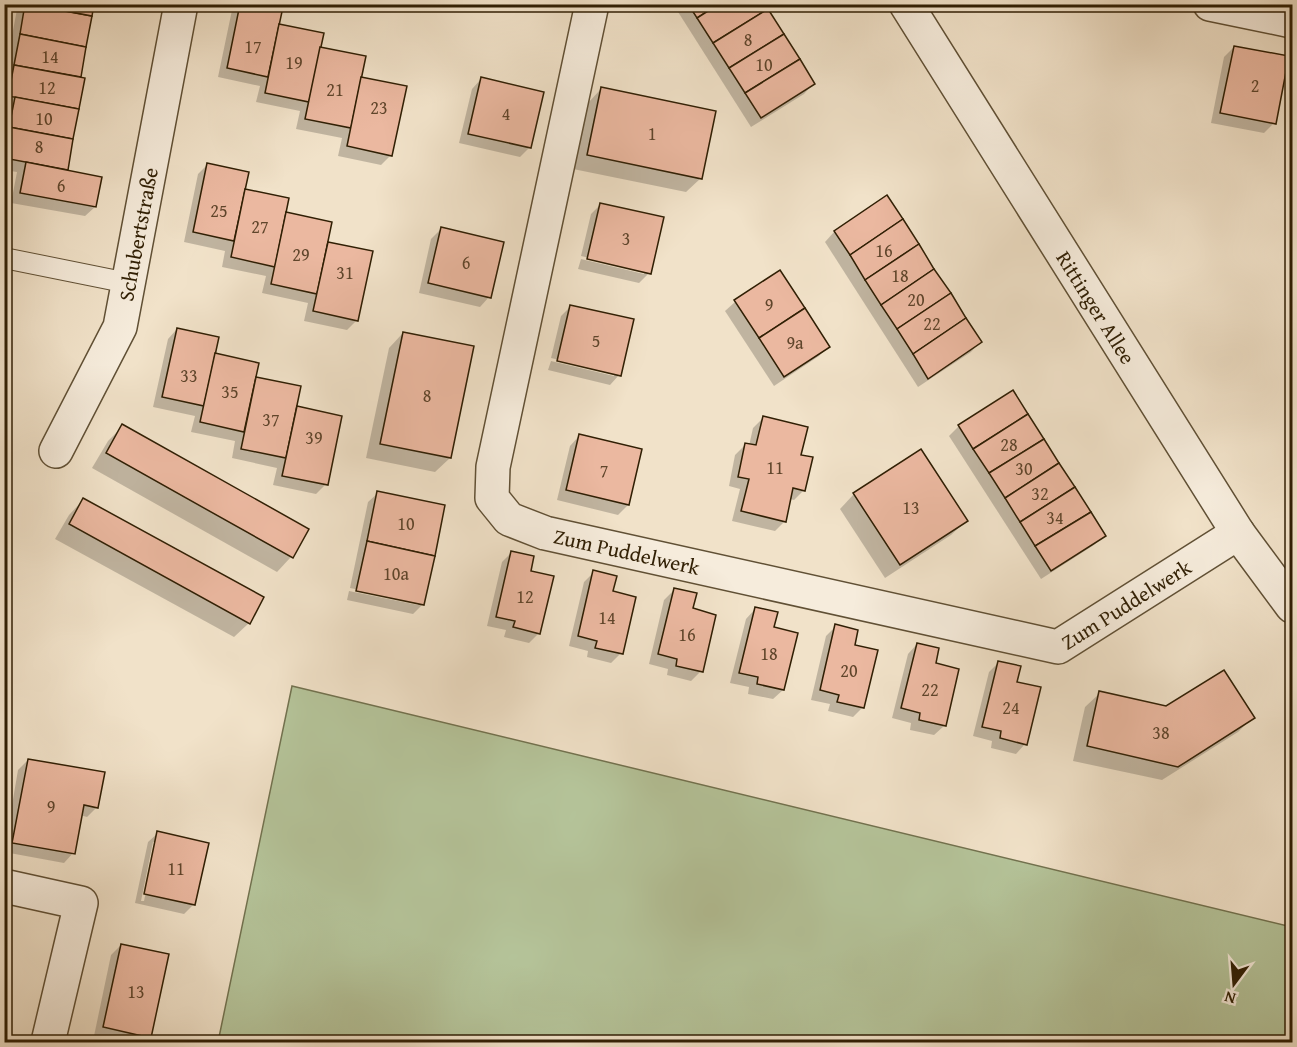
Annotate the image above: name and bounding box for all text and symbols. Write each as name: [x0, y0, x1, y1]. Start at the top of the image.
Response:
house number: 8: [744, 26, 752, 53]
house number: 17: [244, 33, 262, 60]
house number: 14: [41, 43, 59, 70]
house number: 19: [285, 49, 303, 76]
house number: 10: [755, 51, 773, 78]
house number: 2: [1251, 72, 1259, 99]
house number: 12: [38, 74, 56, 101]
house number: 21: [326, 76, 344, 103]
house number: 23: [370, 94, 388, 121]
house number: 4: [502, 100, 510, 127]
house number: 10: [35, 105, 53, 132]
house number: 1: [648, 120, 656, 147]
house number: 8: [35, 133, 43, 160]
street label: Schubertstraße: [110, 165, 165, 304]
house number: 6: [57, 172, 65, 199]
house number: 25: [210, 197, 228, 224]
house number: 27: [251, 213, 269, 240]
house number: 3: [622, 225, 630, 252]
house number: 16: [875, 237, 893, 264]
house number: 29: [292, 241, 310, 268]
street label: Rittinger Allee: [1049, 245, 1144, 370]
house number: 6: [462, 249, 470, 276]
house number: 31: [336, 259, 354, 286]
house number: 18: [891, 262, 909, 289]
house number: 20: [907, 286, 925, 313]
house number: 9: [765, 291, 773, 318]
house number: 22: [923, 310, 941, 337]
house number: 5: [592, 327, 600, 354]
house number: 9a: [786, 329, 804, 356]
house number: 33: [180, 362, 198, 389]
house number: 35: [221, 378, 239, 405]
house number: 8: [423, 382, 431, 409]
house number: 37: [262, 406, 280, 433]
house number: 39: [305, 424, 323, 451]
house number: 28: [1000, 431, 1018, 458]
house number: 11: [766, 454, 784, 481]
house number: 30: [1015, 455, 1033, 482]
house number: 7: [600, 457, 608, 484]
house number: 32: [1031, 480, 1049, 507]
house number: 13: [902, 494, 920, 521]
house number: 34: [1046, 504, 1064, 531]
house number: 10: [397, 510, 415, 537]
street label: Zum Puddelwerk: [551, 520, 703, 583]
street label: Zum Puddelwerk: [1055, 551, 1197, 657]
house number: 10a: [383, 560, 409, 587]
house number: 12: [516, 583, 534, 610]
house number: 14: [598, 604, 616, 631]
house number: 16: [678, 621, 696, 648]
house number: 18: [760, 640, 778, 667]
house number: 20: [840, 657, 858, 684]
house number: 22: [921, 676, 939, 703]
house number: 24: [1002, 694, 1020, 721]
house number: 38: [1152, 719, 1170, 746]
house number: 9: [47, 793, 55, 820]
house number: 11: [167, 855, 185, 882]
north arrow: [1204, 954, 1264, 1014]
house number: 13: [127, 978, 145, 1005]
text: N: [1221, 985, 1238, 1011]

